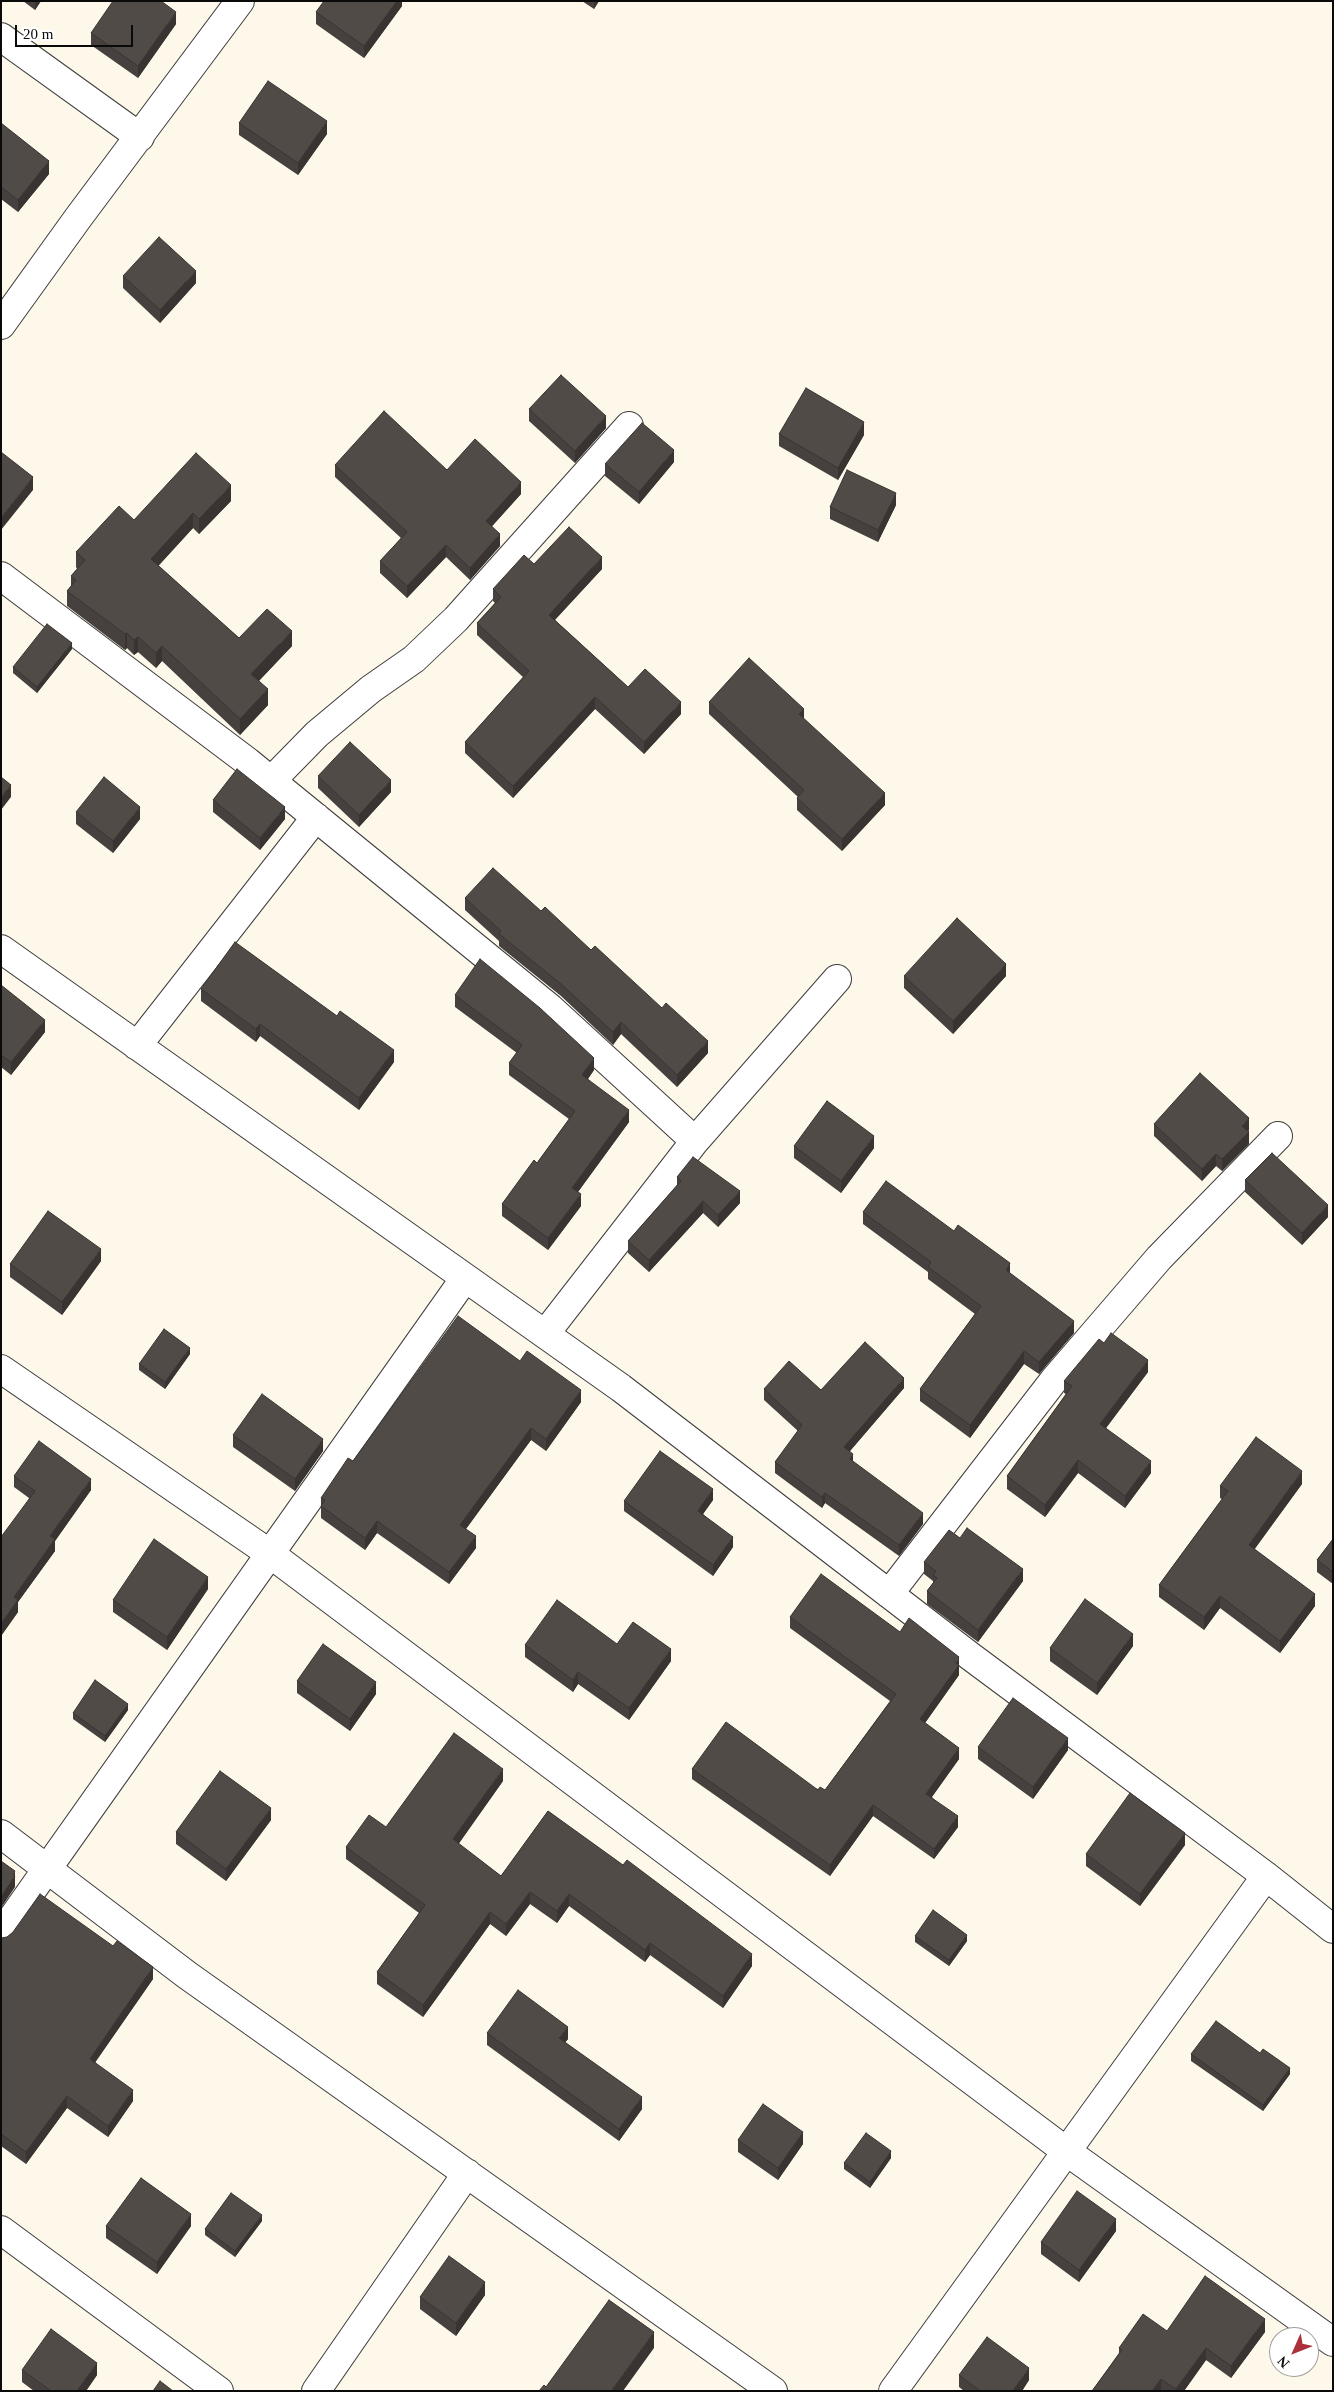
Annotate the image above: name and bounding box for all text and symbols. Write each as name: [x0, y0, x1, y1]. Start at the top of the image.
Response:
scale bar: [18, 15, 135, 47]
text: 20 m: [23, 26, 53, 42]
north arrow: [1269, 2327, 1319, 2377]
text: N: [1275, 2353, 1292, 2371]

